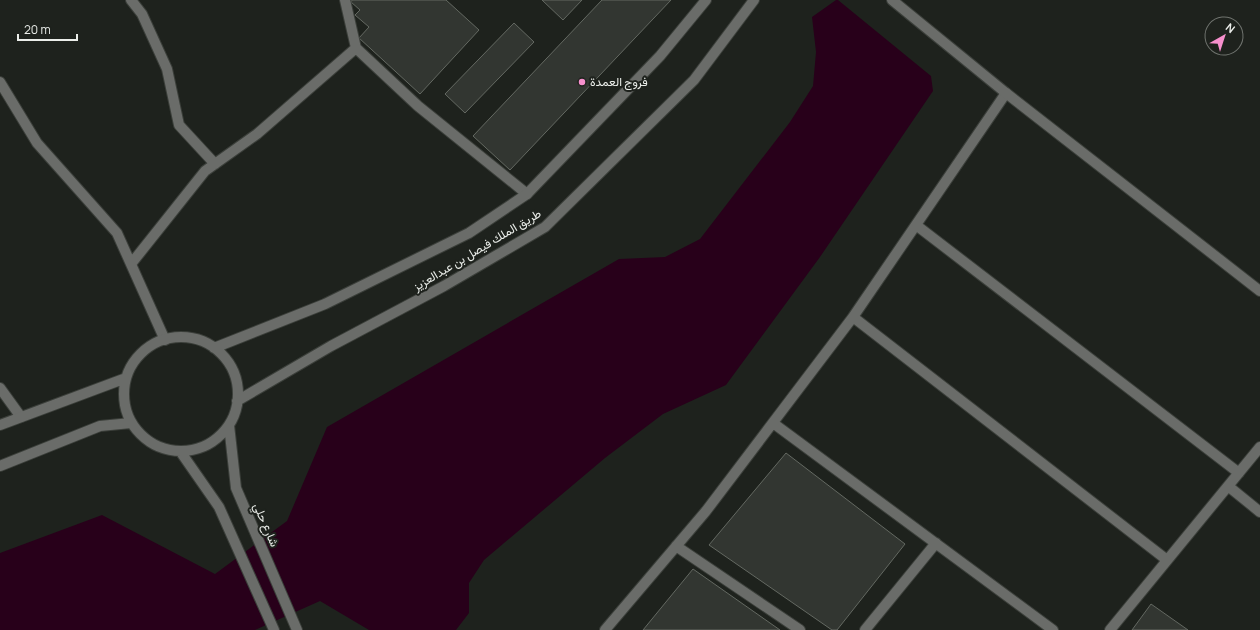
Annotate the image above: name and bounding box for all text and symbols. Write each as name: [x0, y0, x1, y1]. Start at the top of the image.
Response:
scale bar: [18, 16, 77, 42]
north arrow: [1204, 16, 1244, 56]
text: N: [1223, 20, 1238, 36]
text: 20 m: [24, 21, 51, 38]
place label: فروج العمدة: [590, 73, 648, 91]
marker: فروج العمدة: [577, 77, 587, 87]
street label: طريق الملك فيصل بن عبدالعزيز: [409, 204, 544, 295]
street label: شارع حلي: [248, 500, 283, 550]

